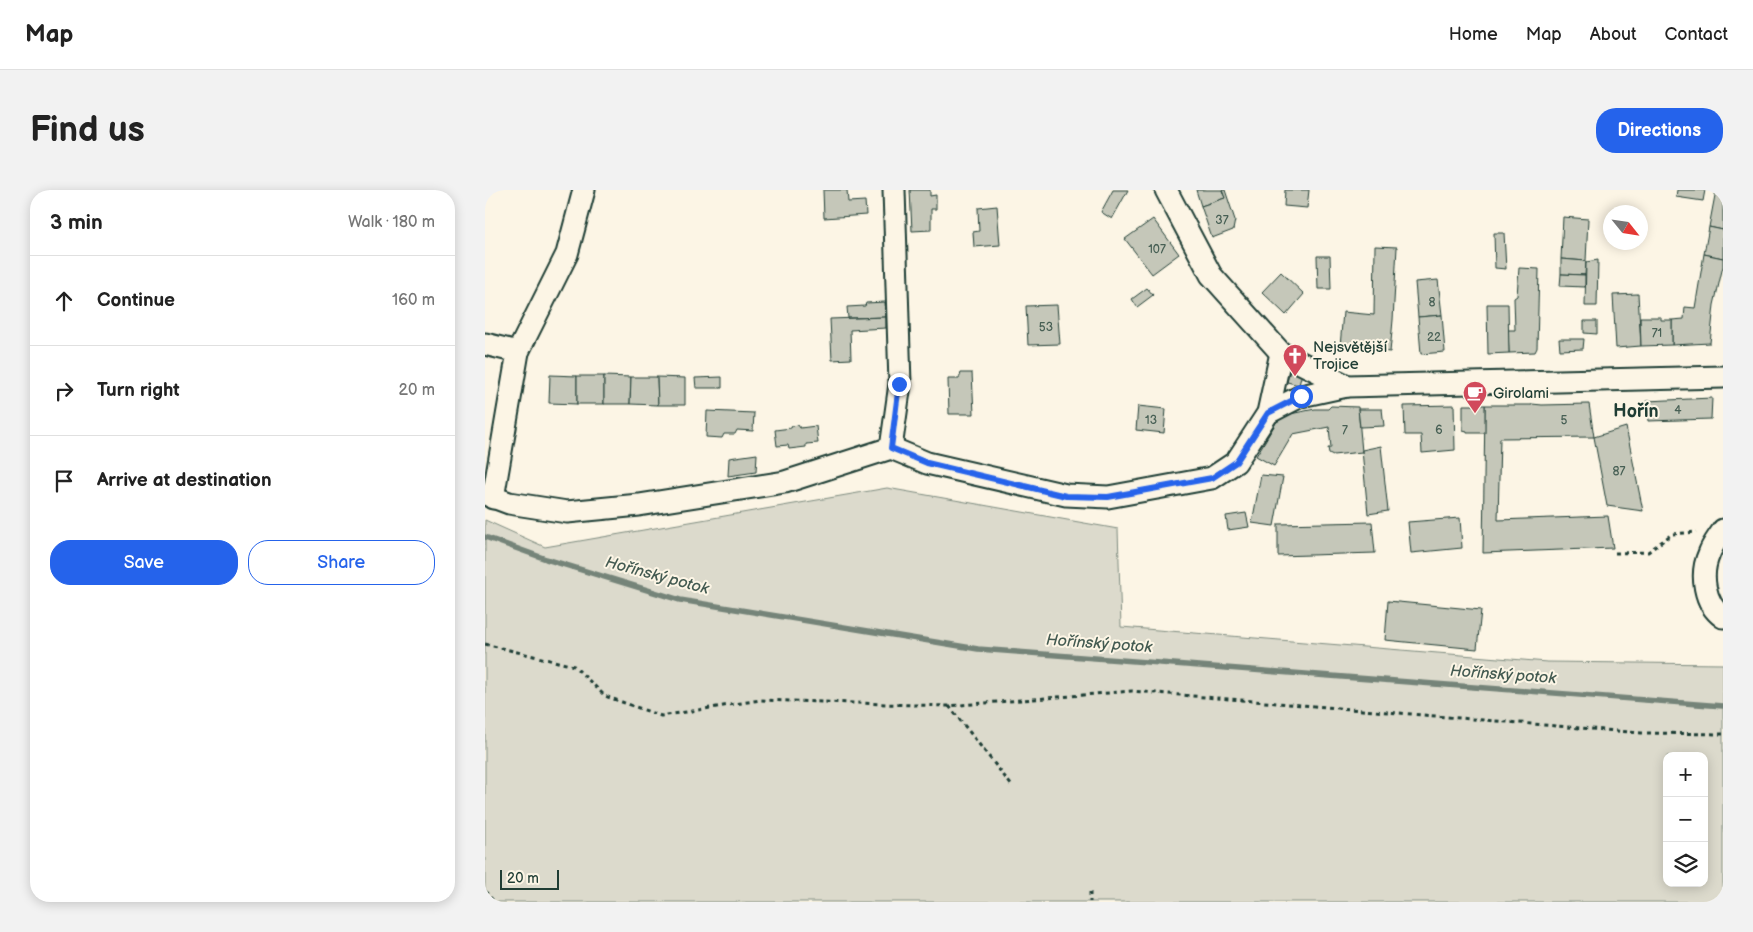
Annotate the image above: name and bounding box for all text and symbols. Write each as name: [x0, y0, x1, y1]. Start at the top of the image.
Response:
text: Map: [25, 20, 73, 49]
text: Home: [1449, 24, 1498, 45]
text: Map: [1526, 24, 1562, 45]
text: About: [1590, 24, 1637, 45]
text: Contact: [1665, 24, 1728, 45]
button: Directions: [1596, 108, 1723, 153]
text: Find us: [30, 109, 145, 152]
north arrow: [1603, 205, 1648, 250]
text: 3 min: [50, 210, 103, 235]
text: Walk · 180 m: [348, 213, 435, 232]
house number: 37: [1215, 213, 1229, 228]
house number: 107: [1148, 242, 1166, 257]
icon: ahead: [50, 287, 78, 315]
text: Continue: [97, 289, 175, 312]
text: 160 m: [392, 291, 435, 310]
house number: 8: [1429, 295, 1436, 310]
house number: 53: [1039, 320, 1053, 335]
house number: 71: [1652, 326, 1662, 341]
house number: 22: [1427, 330, 1441, 345]
place label: Nejsvětější Trojice: [1313, 338, 1388, 374]
church icon: Nejsvětější Trojice: [1282, 343, 1308, 377]
route end: [888, 373, 911, 396]
icon: right: [50, 377, 78, 405]
text: Turn right: [97, 379, 180, 402]
cafe icon: Girolami: [1462, 380, 1488, 414]
text: 20 m: [399, 381, 435, 400]
place label: Girolami: [1493, 384, 1549, 403]
route start: [1290, 385, 1313, 408]
district label: Hořín: [1613, 401, 1659, 422]
house number: 4: [1674, 403, 1682, 418]
house number: 13: [1145, 413, 1157, 428]
house number: 5: [1561, 413, 1568, 428]
house number: 7: [1342, 423, 1348, 438]
house number: 6: [1435, 423, 1443, 438]
house number: 87: [1613, 464, 1626, 479]
icon: arrive: [50, 467, 78, 495]
text: Arrive at destination: [97, 469, 272, 492]
button: Save: [50, 540, 238, 585]
button: Share: [248, 540, 435, 585]
water label: Hořínský potok: [603, 553, 712, 599]
water label: Hořínský potok: [1045, 631, 1154, 657]
water label: Hořínský potok: [1449, 662, 1558, 688]
map controls: [1663, 752, 1708, 887]
button: +: [1663, 752, 1708, 797]
button: −: [1663, 797, 1708, 842]
button: layers: [1663, 842, 1708, 887]
scale bar: [500, 867, 559, 890]
text: 20 m: [507, 870, 539, 887]

